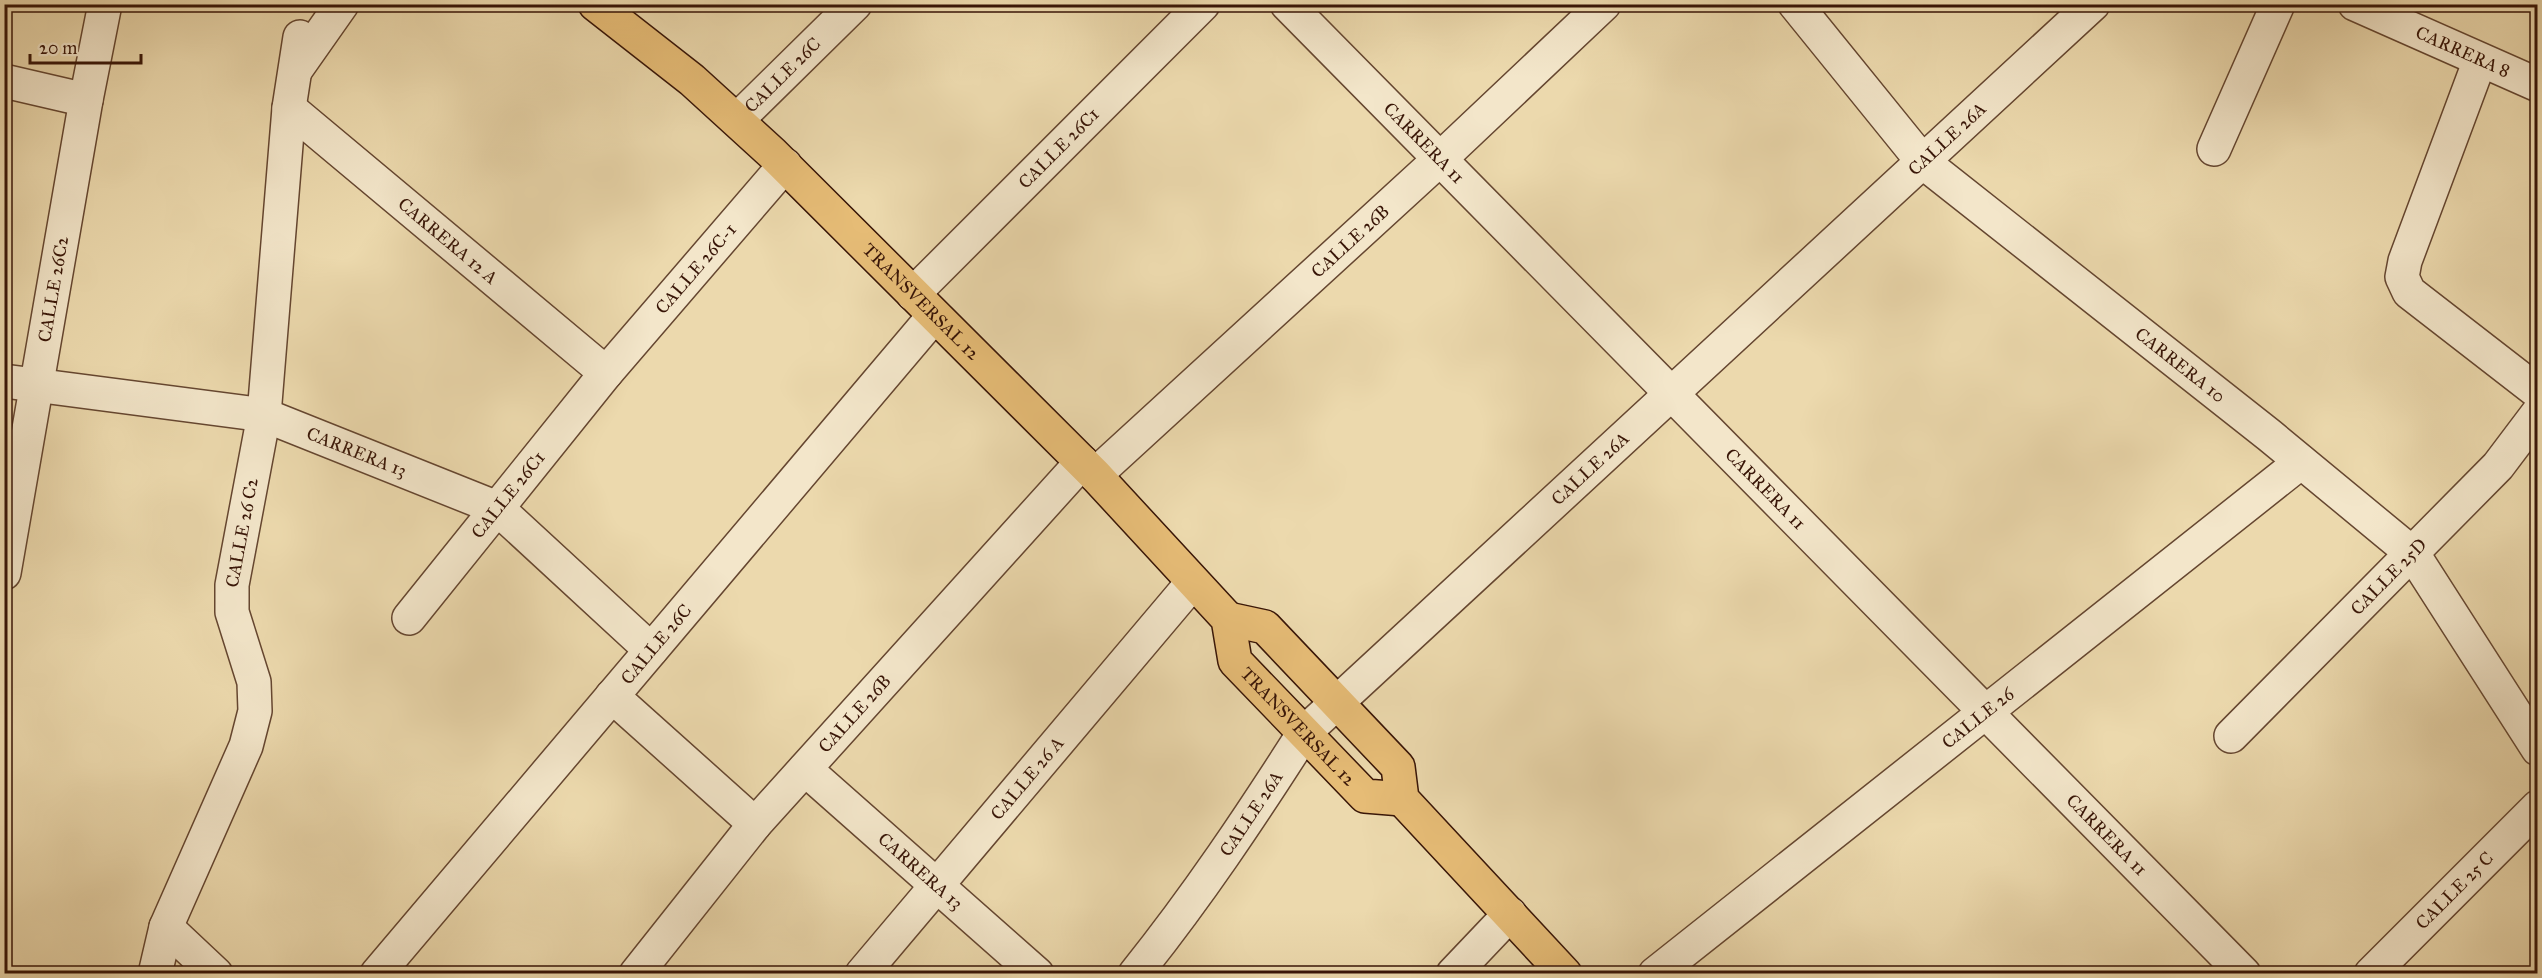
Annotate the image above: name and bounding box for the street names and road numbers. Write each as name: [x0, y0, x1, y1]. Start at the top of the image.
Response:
street label: CARRERA 8: [2412, 21, 2513, 82]
street label: CALLE 26C: [740, 33, 825, 117]
street label: CALLE 26A: [1904, 97, 1991, 180]
street label: CARRERA 11: [1379, 98, 1469, 188]
street label: CALLE 26C1: [1014, 103, 1104, 193]
street label: CARRERA 12 A: [393, 193, 502, 289]
street label: CALLE 26B: [1307, 200, 1394, 282]
street label: CALLE 26C-1: [651, 219, 741, 319]
street label: CALLE 26C2: [33, 234, 73, 344]
street label: TRANSVERSAL 12: [858, 239, 984, 365]
street label: CARRERA 10: [2131, 323, 2230, 407]
street label: CARRERA 13: [304, 422, 410, 482]
street label: CALLE 26A: [1547, 427, 1634, 510]
street label: CARRERA 11: [1720, 443, 1810, 534]
street label: CALLE 26C1: [466, 447, 550, 543]
street label: CALLE 26 C2: [221, 476, 263, 589]
street label: CALLE 25D: [2346, 534, 2431, 620]
street label: CALLE 26C: [616, 600, 696, 689]
street label: TRANSVERSAL 12: [1236, 662, 1360, 790]
street label: CALLE 26B: [814, 670, 896, 757]
street label: CALLE 26: [1937, 682, 2019, 753]
street label: CALLE 26 A: [986, 732, 1068, 824]
street label: CALLE 26A: [1215, 767, 1288, 861]
street label: CARRERA 11: [2062, 789, 2152, 880]
street label: CARRERA 13: [874, 828, 967, 914]
street label: CALLE 25 C: [2411, 847, 2498, 934]

